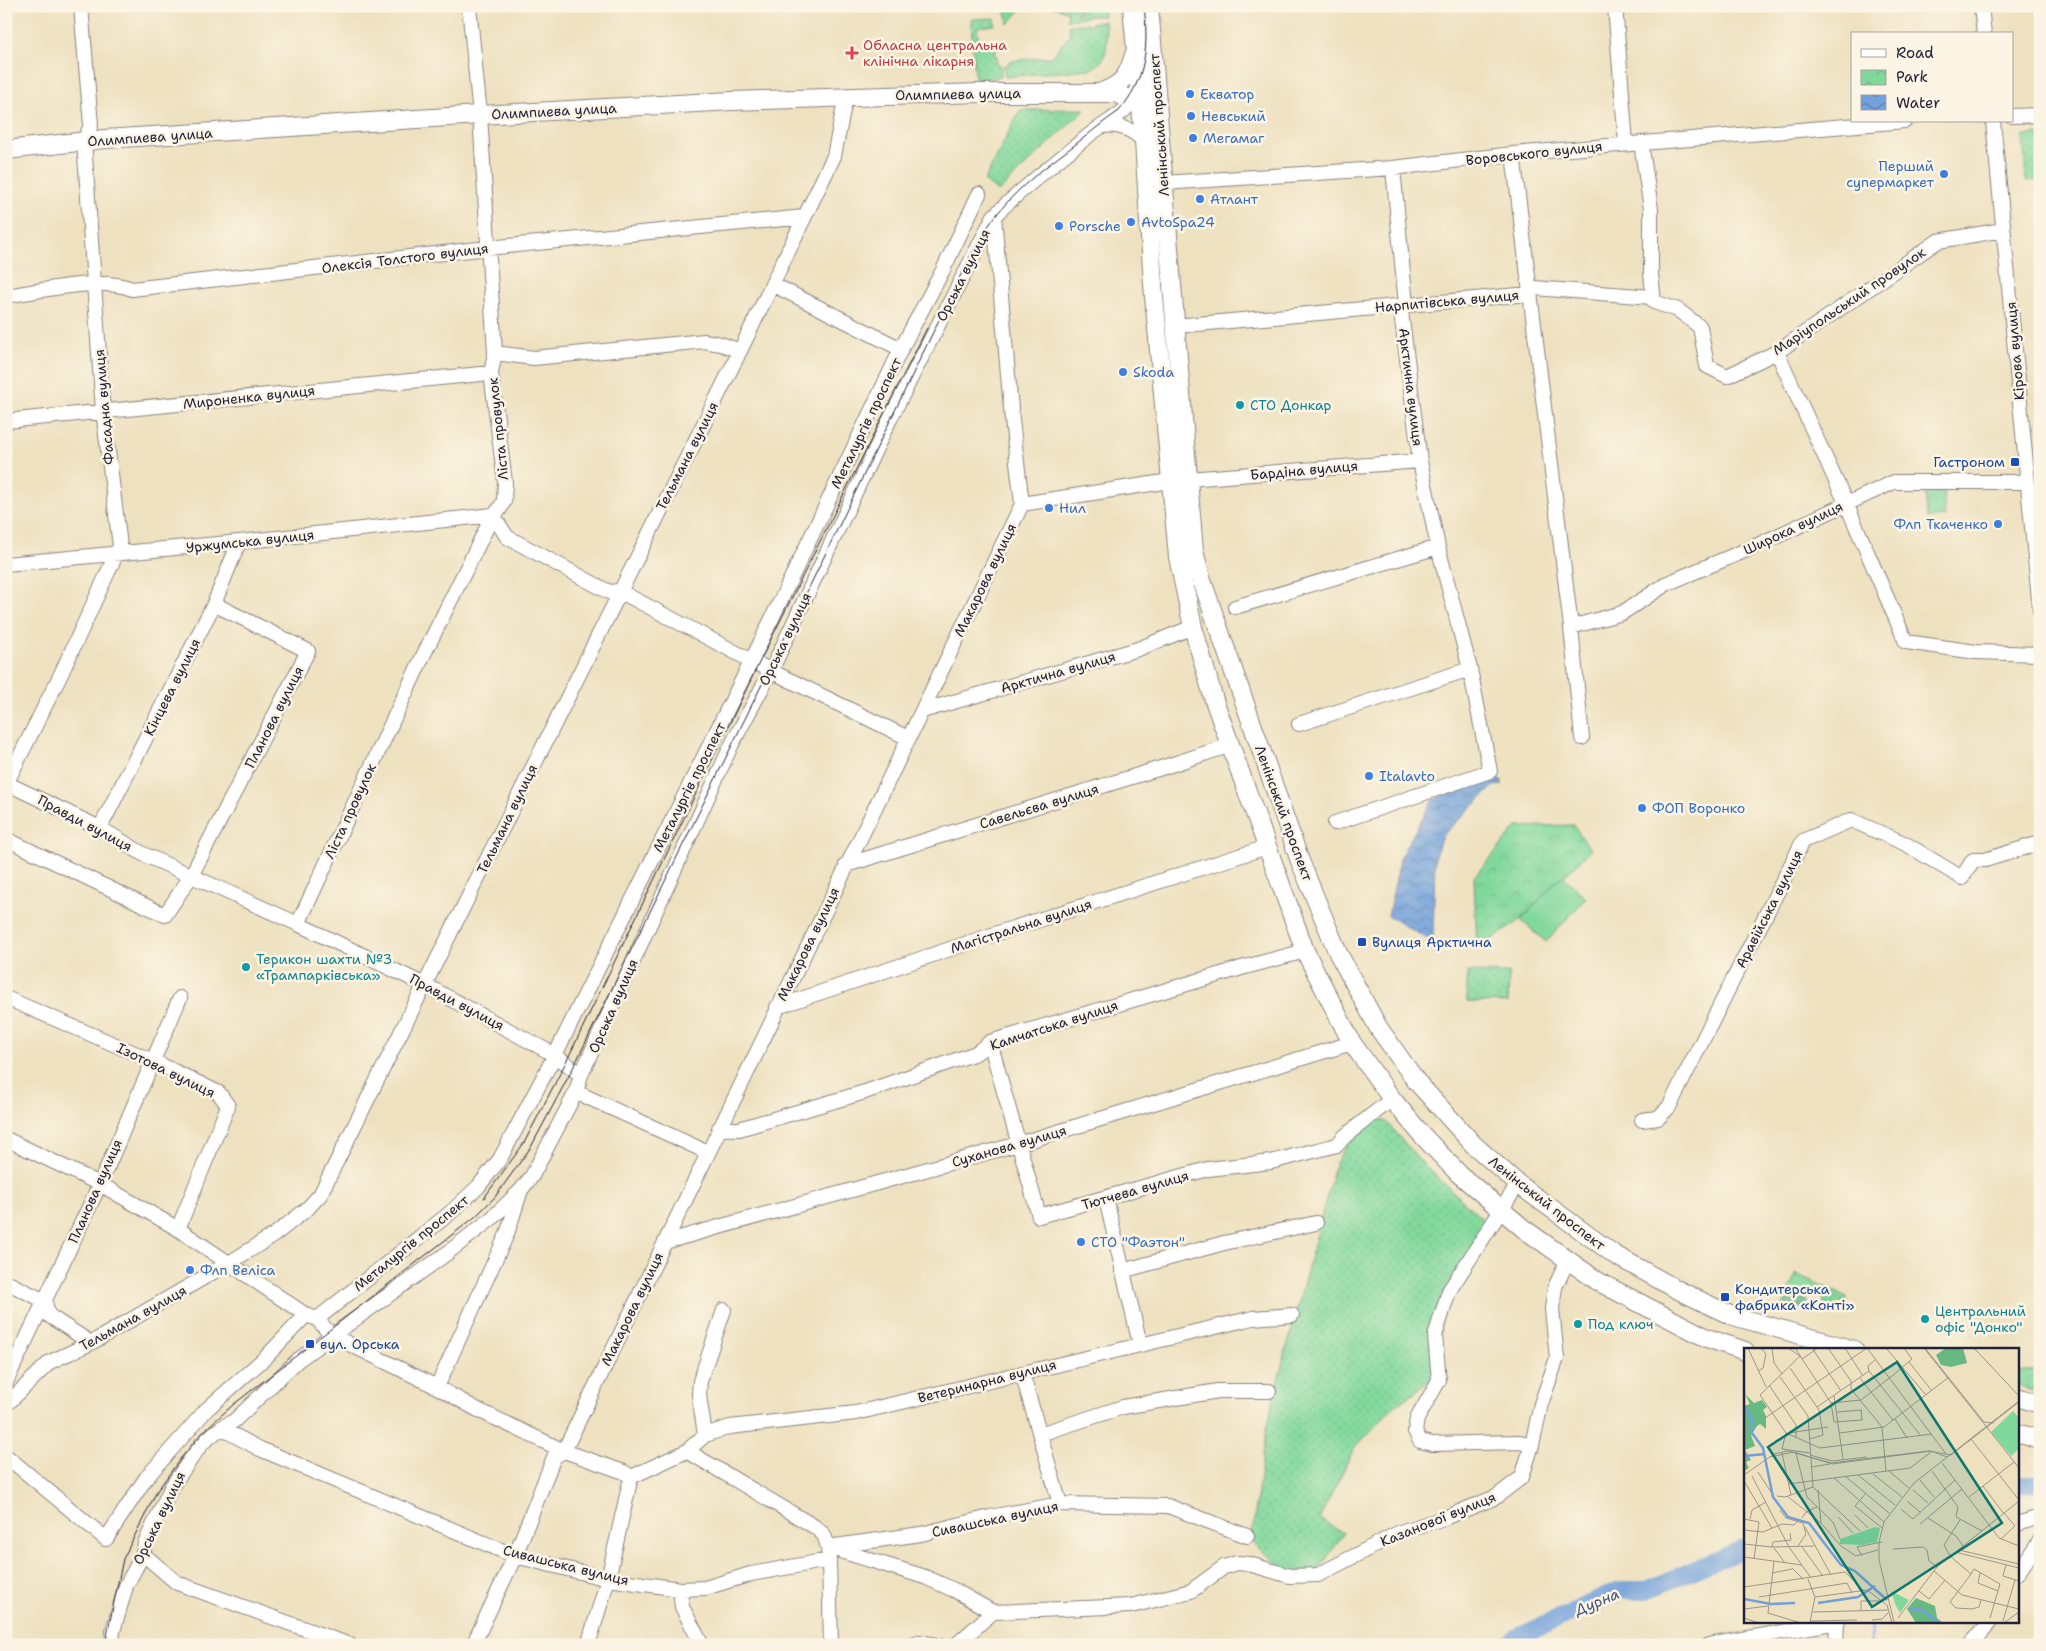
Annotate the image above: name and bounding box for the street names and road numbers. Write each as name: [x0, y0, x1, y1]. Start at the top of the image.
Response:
street label: Ленінський проспект: [1145, 52, 1173, 197]
street label: Олимпиева улица: [895, 84, 1021, 104]
street label: Олимпиева улица: [491, 99, 618, 123]
street label: Олимпиева улица: [87, 124, 214, 150]
street label: Воровського вулиця: [1465, 137, 1603, 169]
street label: Орська вулиця: [932, 226, 994, 324]
street label: Олексія Толстого вулиця: [321, 239, 489, 277]
street label: Маріупольський провулок: [1769, 243, 1929, 359]
street label: Нарпитівська вулиця: [1374, 286, 1520, 316]
street label: Кірова вулиця: [2002, 301, 2028, 401]
street label: Арктична вулиця: [1395, 327, 1427, 447]
street label: Фасадна вулиця: [90, 349, 118, 465]
street label: Металургів проспект: [826, 354, 906, 491]
street label: Ліста провулок: [484, 376, 512, 481]
street label: Мироненка вулиця: [182, 381, 316, 413]
street label: Тельмана вулиця: [652, 399, 722, 513]
street label: Бардіна вулиця: [1249, 456, 1359, 484]
street label: Широка вулиця: [1740, 497, 1846, 559]
street label: Макарова вулиця: [950, 520, 1020, 640]
street label: Уржумська вулиця: [185, 525, 315, 557]
street label: Орська вулиця: [755, 590, 815, 688]
street label: Кінцева вулиця: [140, 635, 204, 739]
street label: Арктична вулиця: [998, 647, 1118, 697]
street label: Планова вулиця: [241, 663, 307, 771]
street label: Металургів проспект: [648, 718, 730, 855]
street label: Ленінський проспект: [1251, 743, 1317, 884]
street label: Ліста провулок: [320, 760, 380, 862]
street label: Тельмана вулиця: [473, 761, 541, 877]
street label: Савельєва вулиця: [977, 779, 1101, 833]
street label: Правди вулиця: [35, 791, 135, 855]
street label: Аравійська вулиця: [1731, 847, 1807, 971]
street label: Макарова вулиця: [773, 884, 843, 1004]
street label: Магістральна вулиця: [948, 895, 1094, 957]
street label: Орська вулиця: [584, 956, 642, 1056]
street label: Правди вулиця: [407, 970, 507, 1034]
street label: Камчатська вулиця: [988, 996, 1120, 1054]
street label: Ізотова вулиця: [114, 1038, 218, 1102]
street label: Суханова вулиця: [950, 1121, 1068, 1171]
street label: Планова вулиця: [64, 1136, 126, 1246]
street label: Ленінський проспект: [1485, 1152, 1610, 1255]
street label: Тютчева вулиця: [1079, 1166, 1191, 1214]
street label: Металургів проспект: [350, 1190, 473, 1295]
street label: Макарова вулиця: [597, 1249, 667, 1369]
street label: Тельмана вулиця: [76, 1281, 190, 1355]
street label: Ветеринарна вулиця: [916, 1355, 1058, 1407]
street label: Орська вулиця: [129, 1469, 189, 1567]
street label: Казанової вулиця: [1378, 1488, 1498, 1550]
street label: Сивашська вулиця: [930, 1497, 1060, 1541]
street label: Сивашська вулиця: [501, 1541, 631, 1589]

